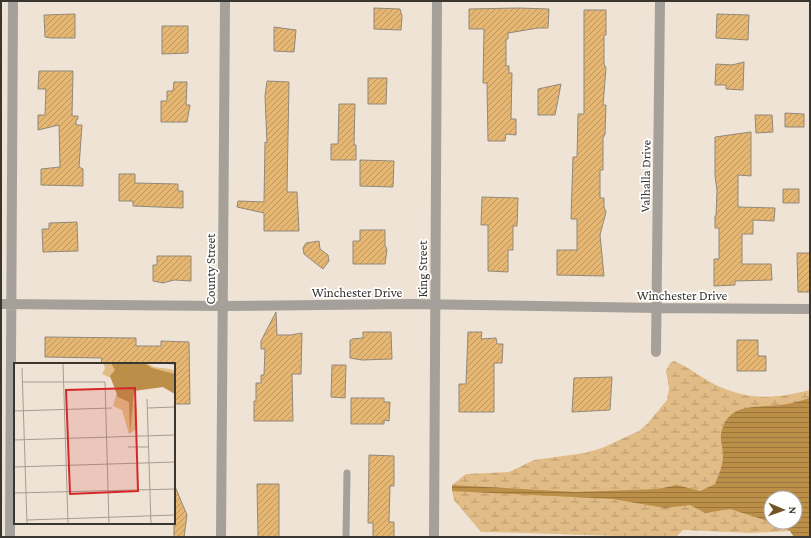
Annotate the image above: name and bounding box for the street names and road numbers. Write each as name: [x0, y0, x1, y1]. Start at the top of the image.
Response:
street label: Valhalla Drive: [637, 139, 654, 213]
street label: County Street: [203, 233, 218, 305]
street label: King Street: [415, 240, 430, 298]
street label: Winchester Drive: [312, 285, 403, 300]
street label: Winchester Drive: [637, 288, 728, 303]

